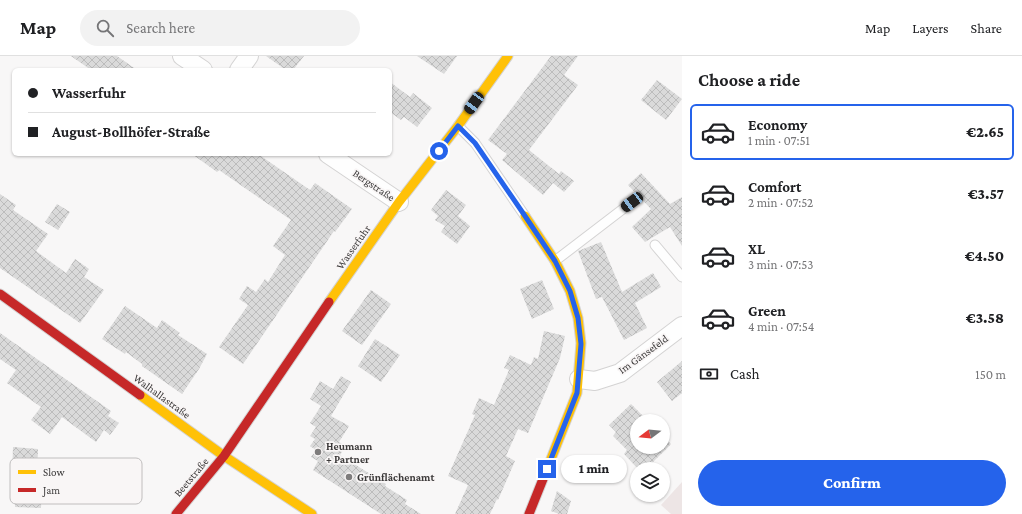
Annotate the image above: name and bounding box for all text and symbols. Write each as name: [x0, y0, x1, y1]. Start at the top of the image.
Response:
search box: [80, 10, 360, 46]
text: Map: [20, 17, 56, 38]
icon: search: [94, 17, 116, 39]
text: Search here: [126, 20, 195, 36]
text: Map: [865, 20, 890, 36]
text: Layers: [912, 20, 949, 36]
text: Share: [971, 20, 1002, 36]
text: Choose a ride: [698, 70, 800, 90]
text: Wasserfuhr: [52, 85, 126, 101]
car: [462, 90, 486, 116]
icon: car: [700, 114, 736, 150]
text: Economy: [748, 117, 807, 133]
text: August-Bollhöfer-Straße: [52, 124, 210, 140]
text: €2.65: [966, 124, 1004, 140]
text: 1 min · 07:51: [748, 133, 810, 148]
route start: [430, 142, 448, 160]
street label: Bergstraße: [350, 167, 397, 204]
icon: car: [700, 176, 736, 212]
text: Comfort: [748, 179, 802, 195]
text: €3.57: [968, 186, 1004, 202]
car: [619, 190, 645, 214]
text: 2 min · 07:52: [748, 195, 813, 210]
street label: Wasserfuhr: [333, 223, 373, 271]
icon: car: [700, 238, 736, 274]
text: XL: [748, 241, 765, 257]
text: €4.50: [965, 248, 1004, 264]
text: 3 min · 07:53: [748, 257, 813, 272]
icon: car: [700, 300, 736, 336]
text: Green: [748, 303, 786, 319]
text: €3.58: [966, 310, 1004, 326]
text: 4 min · 07:54: [748, 319, 815, 334]
street label: Im Gänsefeld: [616, 332, 670, 376]
icon: cash: [698, 363, 720, 385]
text: Cash: [730, 366, 760, 382]
text: 150 m: [975, 367, 1006, 382]
street label: Walhallastraße: [131, 371, 193, 421]
north arrow: [630, 414, 670, 454]
map controls: [630, 414, 670, 502]
place label: Heumann + Partner: [326, 440, 373, 465]
marker: Heumann + Partner: [313, 447, 323, 457]
street label: Beetstraße: [171, 455, 211, 499]
callout: 1 min: [561, 455, 627, 483]
legend: [10, 458, 142, 504]
route end: [538, 460, 556, 478]
button: Confirm: [698, 460, 1006, 506]
text: 1 min: [579, 461, 609, 476]
button: layers: [630, 462, 670, 502]
text: Slow: [43, 466, 65, 478]
place label: Grünflächenamt: [357, 471, 434, 483]
marker: Grünflächenamt: [344, 472, 354, 482]
text: Jam: [42, 484, 60, 497]

